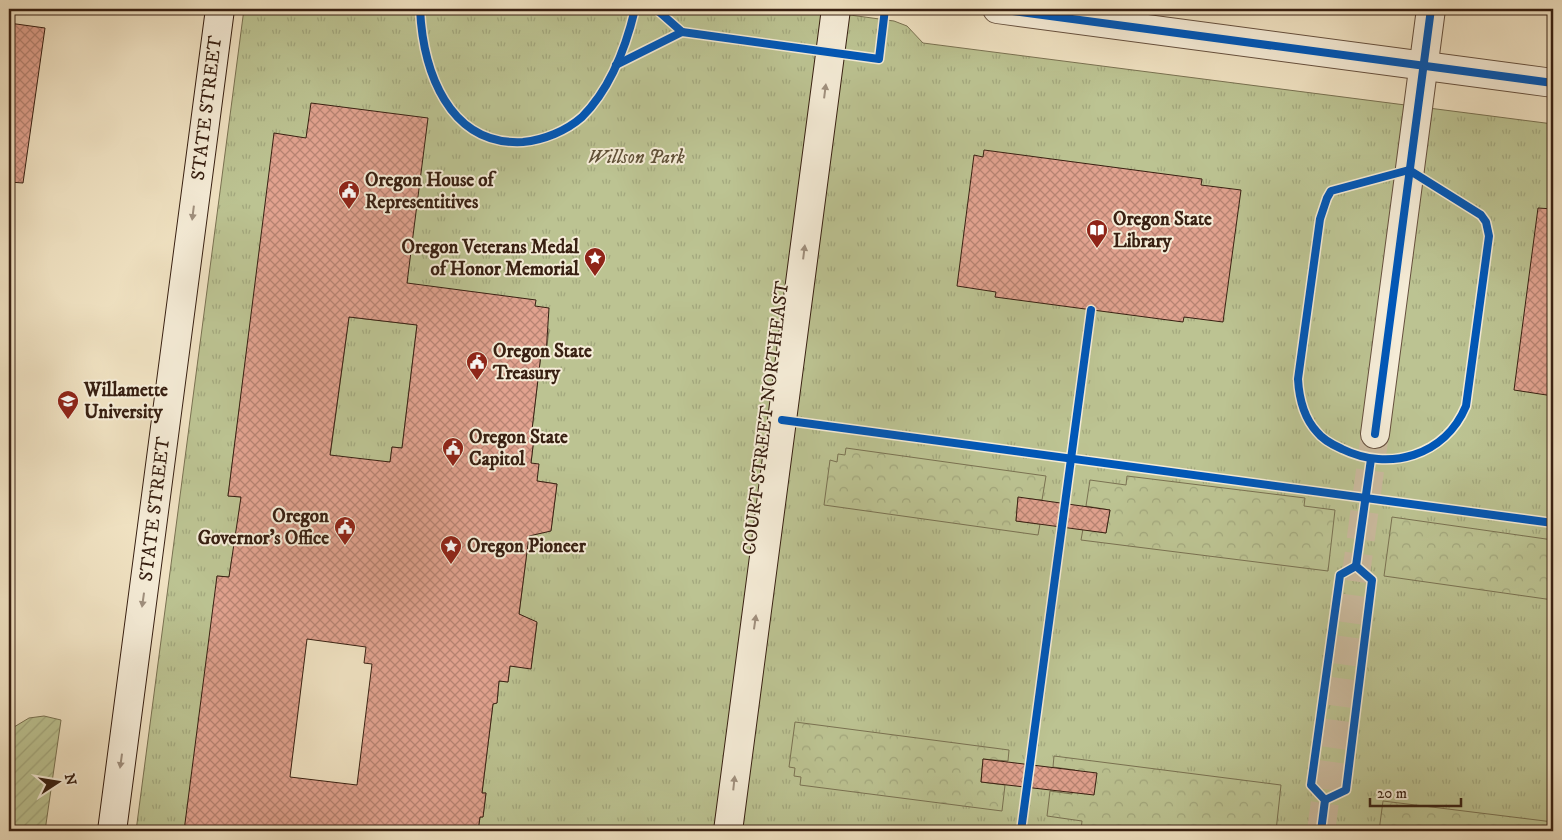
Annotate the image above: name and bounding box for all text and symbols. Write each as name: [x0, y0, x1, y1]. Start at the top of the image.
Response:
street label: STATE STREET: [187, 34, 227, 182]
one-way arrow: [821, 83, 829, 99]
park label: Willson Park: [587, 146, 685, 169]
place label: Oregon House of Representitives: [365, 169, 497, 214]
public building icon: Oregon House of Representitives: [337, 179, 361, 210]
one-way arrow: [189, 206, 197, 222]
place label: Oregon State Library: [1113, 208, 1212, 253]
library icon: Oregon State Library: [1085, 218, 1109, 249]
place label: Oregon Veterans Medal of Honor Memorial: [402, 236, 579, 281]
one-way arrow: [800, 244, 808, 260]
place icon: Oregon Veterans Medal of Honor Memorial: [583, 246, 607, 277]
street label: COURT STREET NORTHEAST: [738, 279, 794, 556]
place label: Oregon State Treasury: [492, 340, 592, 385]
public building icon: Oregon State Treasury: [465, 350, 489, 381]
place label: Willamette University: [83, 379, 168, 424]
school or university icon: Willamette University: [56, 389, 80, 420]
place label: Oregon State Capitol: [469, 426, 568, 471]
street label: STATE STREET: [135, 435, 175, 583]
public building icon: Oregon State Capitol: [441, 436, 465, 467]
place label: Oregon Governor's Office: [198, 505, 330, 550]
public building icon: Oregon Governor's Office: [333, 515, 357, 546]
place icon: Oregon Pioneer: [439, 534, 463, 565]
place label: Oregon Pioneer: [467, 535, 587, 558]
one-way arrow: [139, 592, 147, 608]
one-way arrow: [751, 613, 759, 629]
one-way arrow: [117, 753, 125, 769]
north arrow: [32, 758, 82, 808]
text: N: [60, 772, 80, 787]
one-way arrow: [730, 775, 738, 791]
scale bar: [1370, 775, 1461, 807]
text: 20 m: [1377, 784, 1407, 803]

